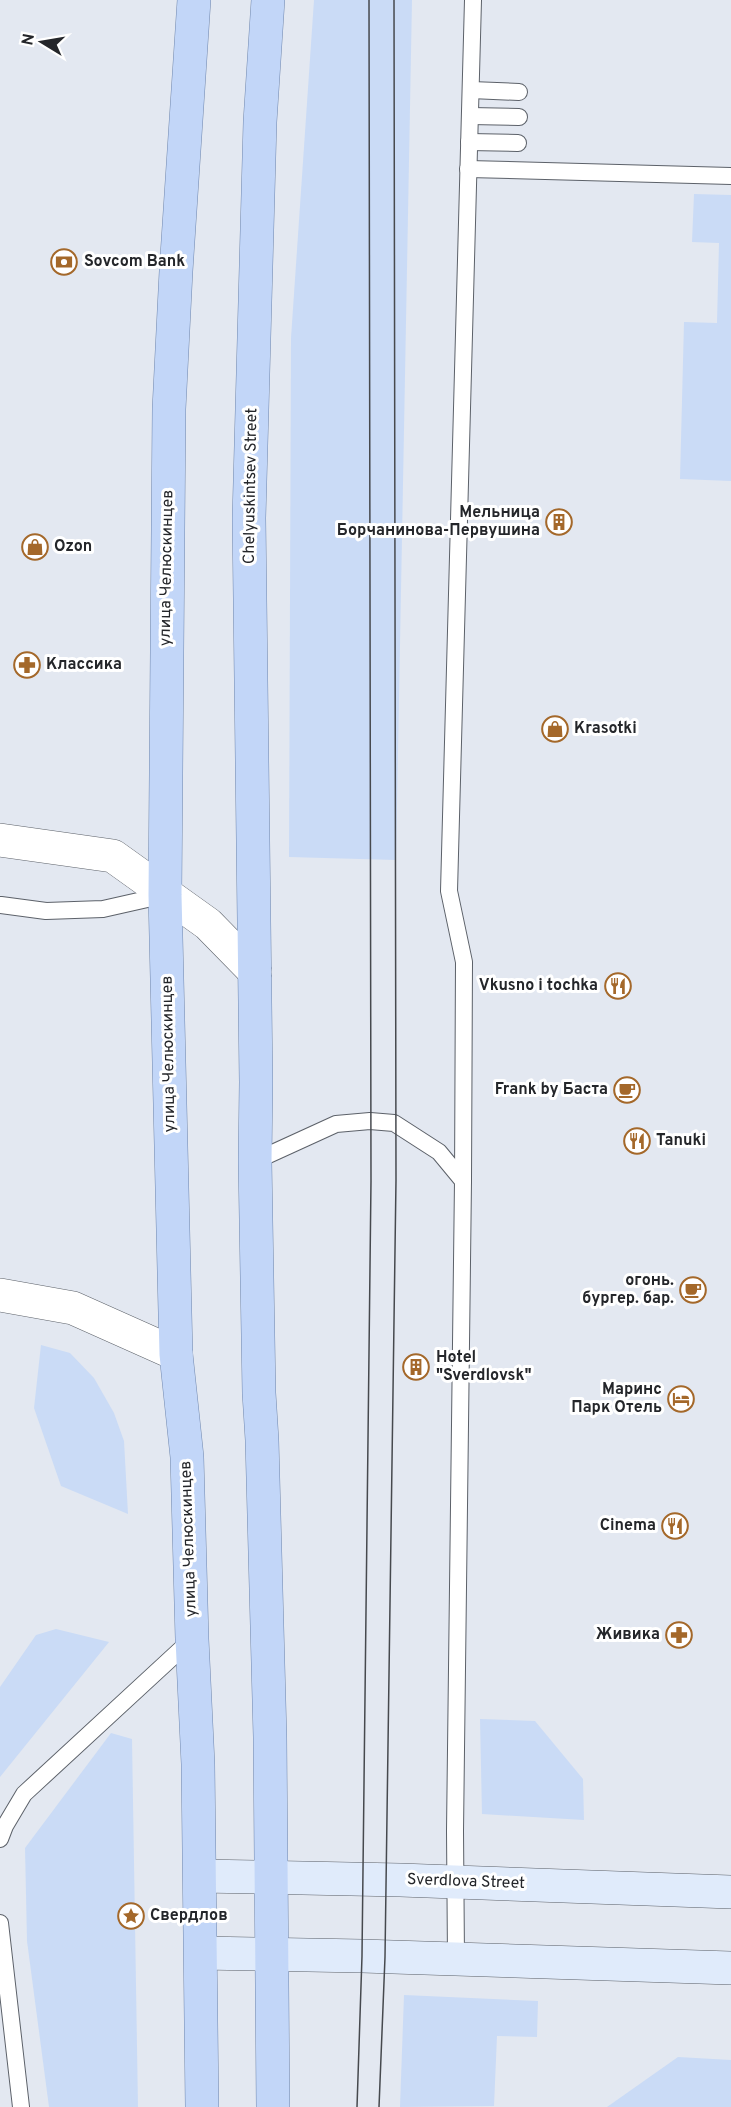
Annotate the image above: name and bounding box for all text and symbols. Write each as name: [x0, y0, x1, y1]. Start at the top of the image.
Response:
north arrow: [12, 12, 72, 72]
text: N: [18, 32, 40, 47]
bank icon: Sovcom Bank: [49, 247, 79, 277]
place label: Sovcom Bank: [84, 252, 185, 272]
street label: Chelyuskintsev Street: [240, 408, 262, 564]
street label: улица Челюскинцев: [156, 490, 178, 646]
place label: Мельница Борчанинова-Первушина: [337, 503, 540, 541]
building icon: Мельница Борчанинова-Первушина: [544, 507, 574, 537]
shop icon: Ozon: [20, 532, 50, 562]
place label: Ozon: [54, 537, 92, 557]
pharmacy icon: Классика: [12, 650, 42, 680]
place label: Классика: [46, 655, 122, 675]
shop icon: Krasotki: [540, 714, 570, 744]
place label: Krasotki: [574, 719, 637, 739]
restaurant icon: Vkusno i tochka: [603, 971, 633, 1001]
street label: улица Челюскинцев: [158, 976, 180, 1132]
place label: Vkusno i tochka: [479, 976, 598, 996]
cafe icon: Frank by Баста: [612, 1075, 642, 1105]
place label: Frank by Баста: [495, 1080, 608, 1100]
restaurant icon: Tanuki: [622, 1126, 652, 1156]
place label: Tanuki: [656, 1131, 706, 1151]
place label: огонь. бургер. бар.: [582, 1271, 674, 1309]
cafe icon: огонь. бургер. бар.: [678, 1275, 708, 1305]
place label: Hotel "Sverdlovsk": [436, 1348, 531, 1386]
building icon: Hotel "Sverdlovsk": [401, 1352, 431, 1382]
place label: Маринс Парк Отель: [571, 1380, 662, 1418]
hotel icon: Маринс Парк Отель: [666, 1384, 696, 1414]
street label: улица Челюскинцев: [176, 1460, 202, 1618]
restaurant icon: Cinema: [660, 1511, 690, 1541]
place label: Cinema: [600, 1516, 656, 1536]
pharmacy icon: Живика: [664, 1620, 694, 1650]
place label: Живика: [596, 1625, 660, 1645]
street label: Sverdlova Street: [407, 1870, 525, 1894]
place icon: Свердлов: [116, 1901, 146, 1931]
place label: Свердлов: [150, 1906, 228, 1926]

